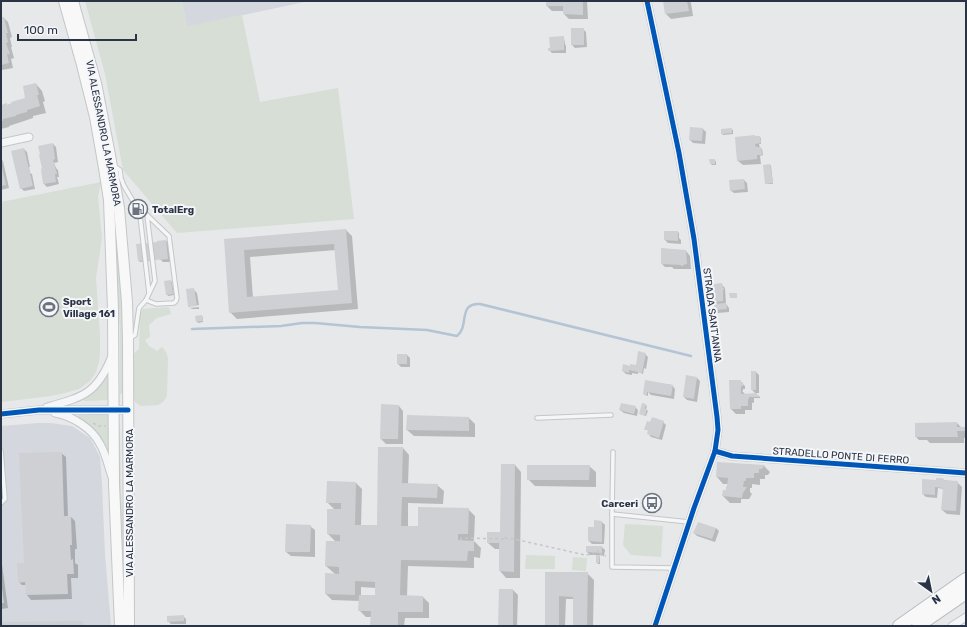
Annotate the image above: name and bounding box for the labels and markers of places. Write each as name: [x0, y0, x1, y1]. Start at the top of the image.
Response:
fuel station icon: TotalErg: [127, 198, 149, 220]
place label: TotalErg: [152, 204, 194, 216]
sports icon: Sport Village 161: [38, 296, 60, 318]
place label: Sport Village 161: [63, 296, 115, 320]
bus stop icon: Carceri: [641, 492, 663, 514]
place label: Carceri: [601, 498, 638, 510]

